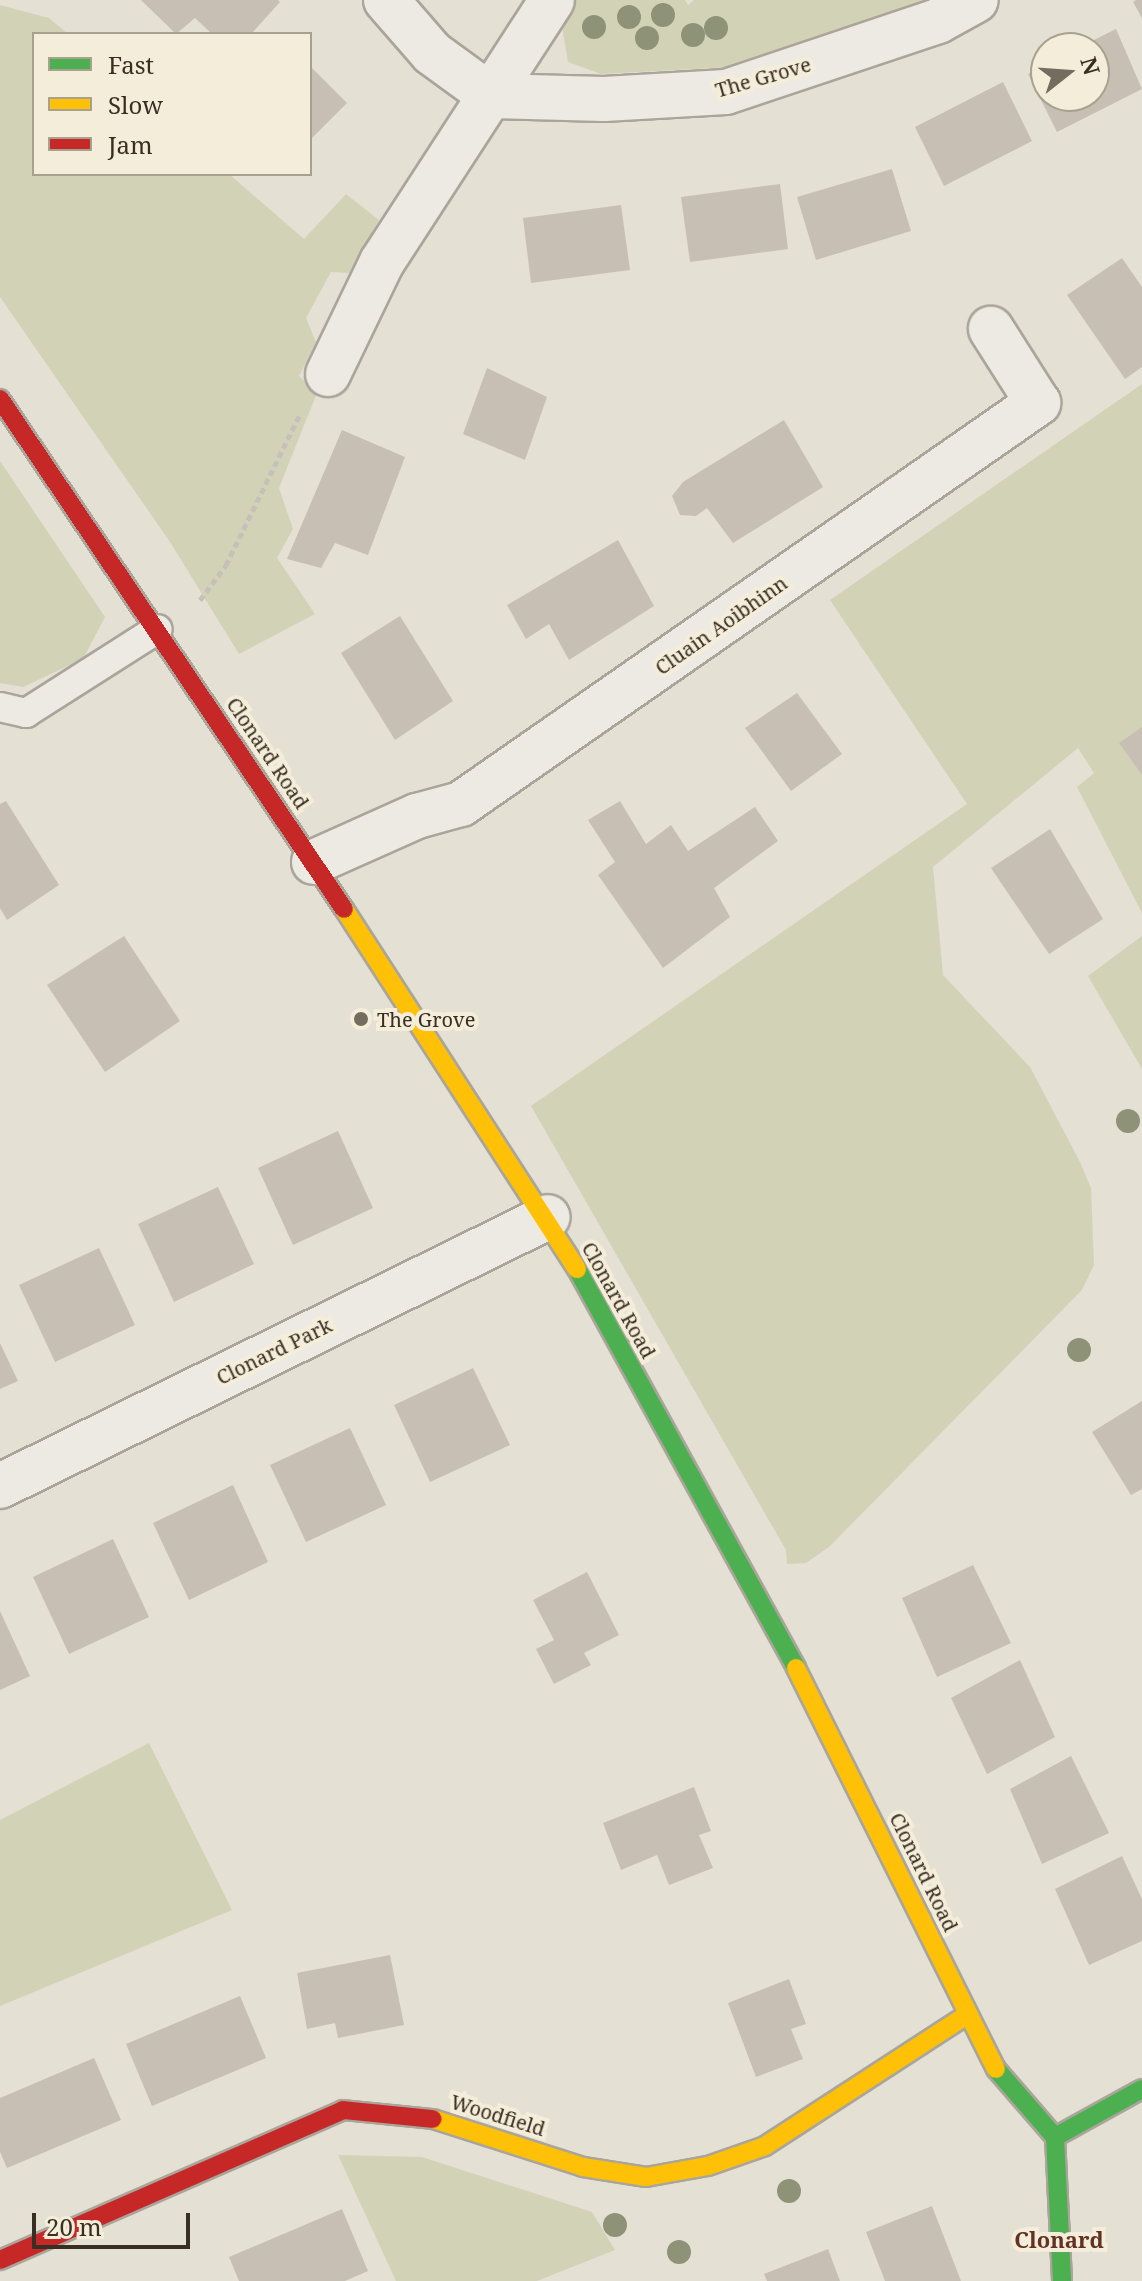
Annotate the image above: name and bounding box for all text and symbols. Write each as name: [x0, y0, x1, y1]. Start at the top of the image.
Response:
legend: [32, 32, 312, 176]
north arrow: [1030, 32, 1110, 112]
text: Fast: [108, 48, 154, 81]
street label: The Grove: [712, 52, 814, 102]
text: N: [1074, 53, 1108, 78]
text: Slow: [108, 88, 163, 121]
text: Jam: [108, 128, 153, 161]
street label: Cluain Aoibhinn: [650, 571, 792, 679]
street label: Clonard Road: [222, 693, 314, 813]
place label: The Grove: [377, 1007, 475, 1031]
marker: The Grove: [352, 1010, 370, 1028]
street label: Clonard Road: [577, 1238, 661, 1362]
street label: Clonard Park: [212, 1313, 336, 1389]
street label: Clonard Road: [885, 1809, 963, 1935]
street label: Woodfield: [448, 2089, 548, 2141]
scale bar: [36, 2197, 194, 2247]
text: 20 m: [46, 2210, 102, 2243]
district label: Clonard: [1014, 2227, 1104, 2253]

